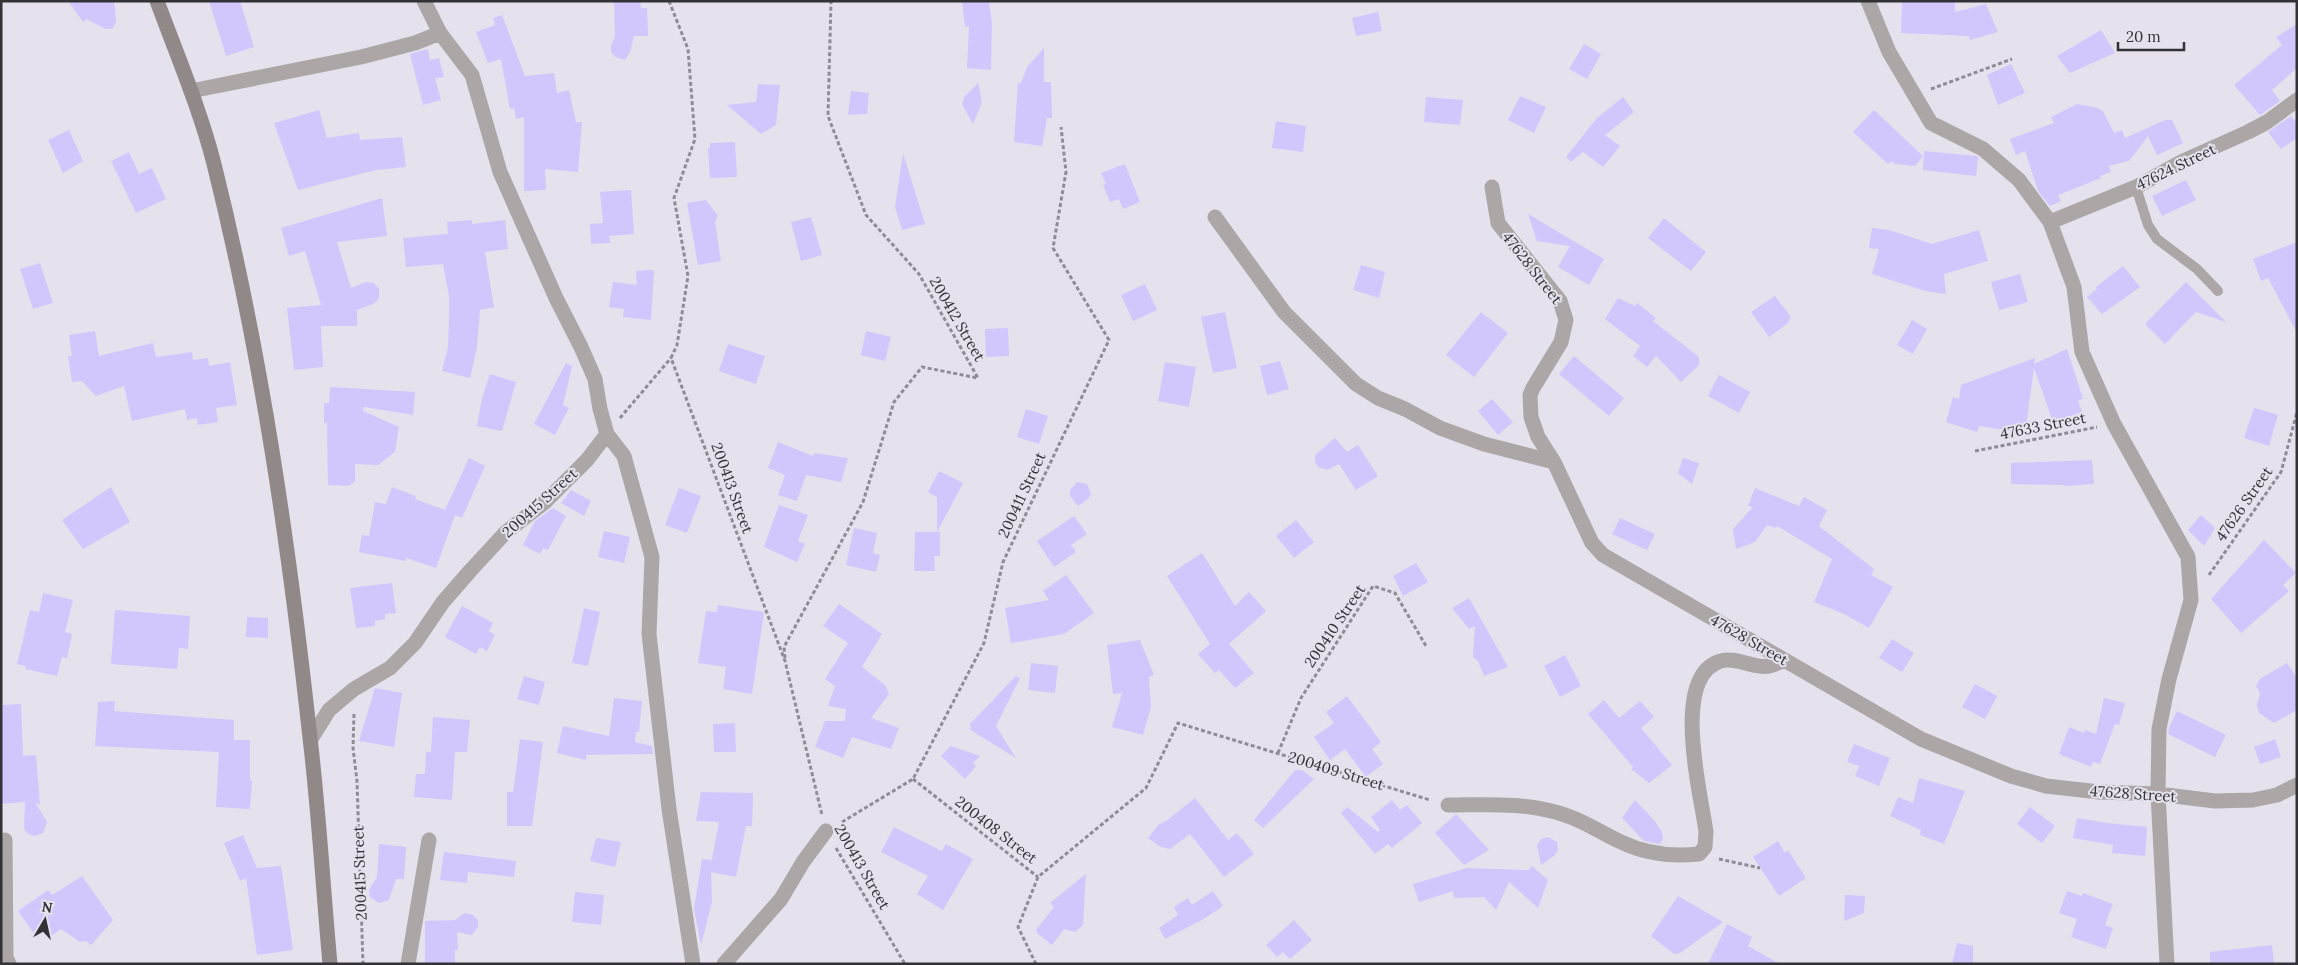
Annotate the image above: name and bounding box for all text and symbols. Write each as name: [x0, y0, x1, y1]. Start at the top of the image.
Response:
scale bar: [2118, 20, 2184, 52]
text: 20 m: [2126, 27, 2161, 46]
street label: 47624 Street: [2133, 139, 2219, 194]
street label: 47628 Street: [1498, 228, 1567, 308]
street label: 200412 Street: [926, 273, 989, 365]
street label: 47633 Street: [1998, 408, 2088, 443]
street label: 200413 Street: [707, 440, 758, 536]
street label: 200411 Street: [993, 449, 1050, 541]
street label: 47626 Street: [2211, 463, 2276, 545]
street label: 200415 Street: [498, 464, 581, 541]
street label: 200410 Street: [1300, 580, 1369, 671]
street label: 47628 Street: [1707, 610, 1792, 670]
street label: 200409 Street: [1286, 747, 1387, 794]
street label: 47628 Street: [2089, 781, 2177, 806]
street label: 200408 Street: [951, 792, 1041, 868]
street label: 200413 Street: [830, 821, 895, 913]
street label: 200415 Street: [348, 825, 371, 921]
north arrow: [20, 895, 70, 945]
text: N: [40, 897, 54, 917]

